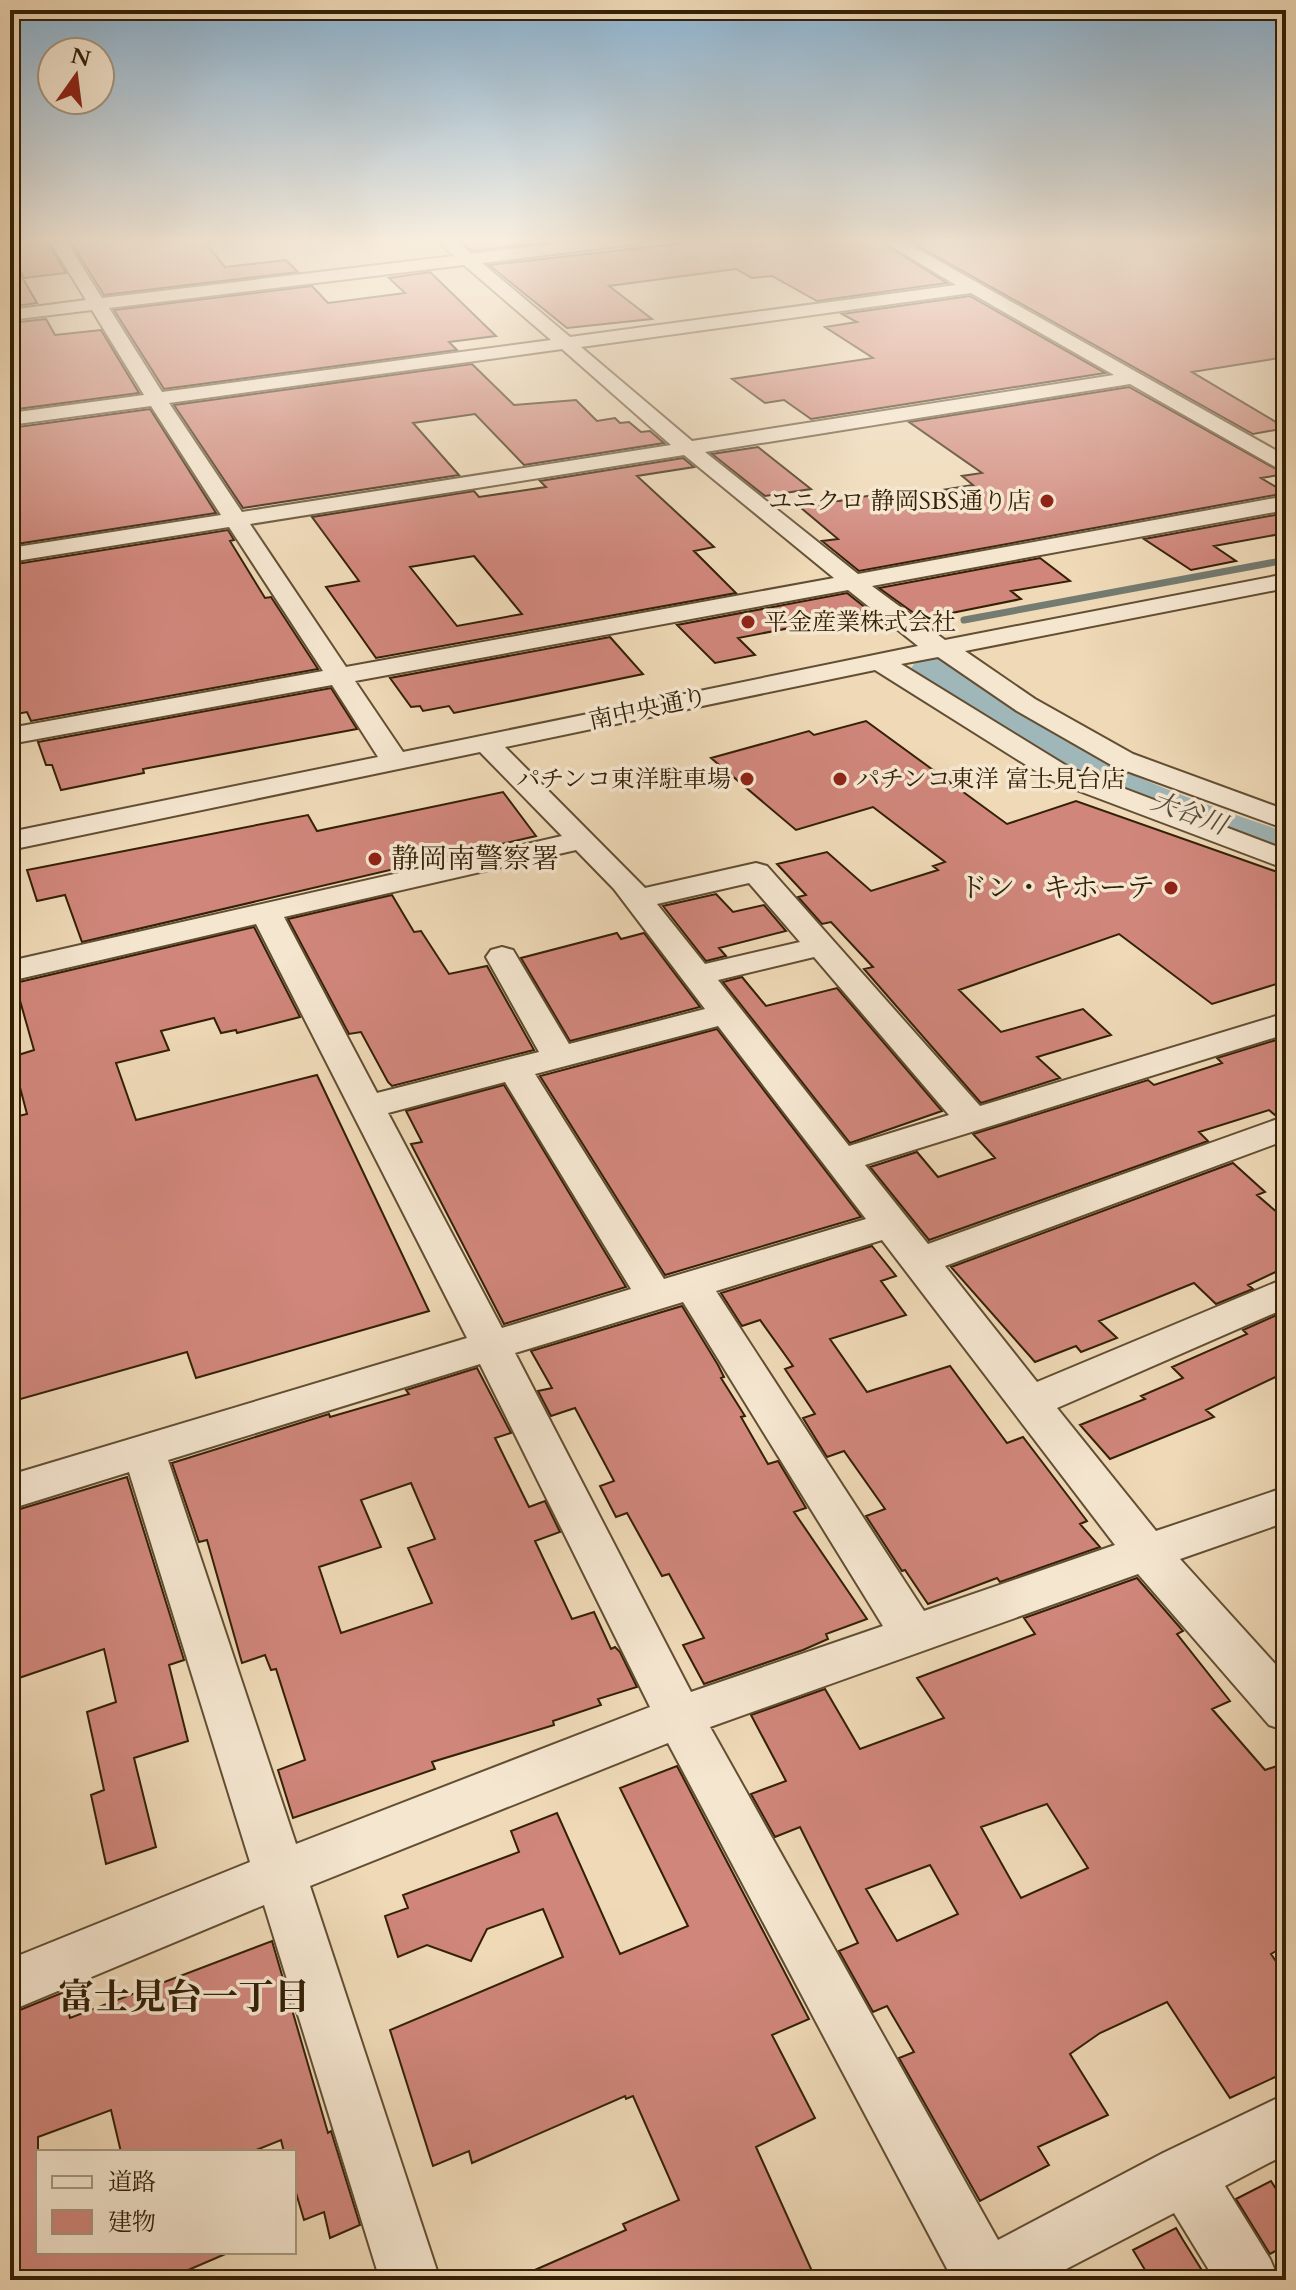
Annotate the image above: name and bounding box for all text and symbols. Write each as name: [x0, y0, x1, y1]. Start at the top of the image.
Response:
north arrow: [36, 36, 116, 116]
text: N: [68, 41, 93, 74]
place label: ユニクロ 静岡SBS通り店: [768, 485, 1031, 518]
marker: ユニクロ 静岡SBS通り店: [1038, 492, 1056, 510]
place label: 平金産業株式会社: [764, 606, 956, 639]
marker: 平金産業株式会社: [739, 613, 757, 631]
street label: 南中央通り: [586, 680, 710, 738]
place label: パチンコ東洋駐車場: [516, 763, 731, 796]
place label: パチンコ東洋 富士見台店: [856, 763, 1125, 796]
marker: パチンコ東洋駐車場: [738, 770, 756, 788]
marker: パチンコ東洋 富士見台店: [831, 770, 849, 788]
water label: 大谷川: [1146, 783, 1234, 844]
place label: 静岡南警察署: [391, 840, 559, 878]
marker: 静岡南警察署: [366, 850, 384, 868]
place label: ドン・キホーテ: [959, 869, 1155, 907]
marker: ドン・キホーテ: [1162, 879, 1180, 897]
district label: 富士見台一丁目: [58, 1973, 310, 2022]
legend: [36, 2150, 296, 2254]
text: 道路: [108, 2166, 156, 2199]
text: 建物: [108, 2206, 156, 2239]

